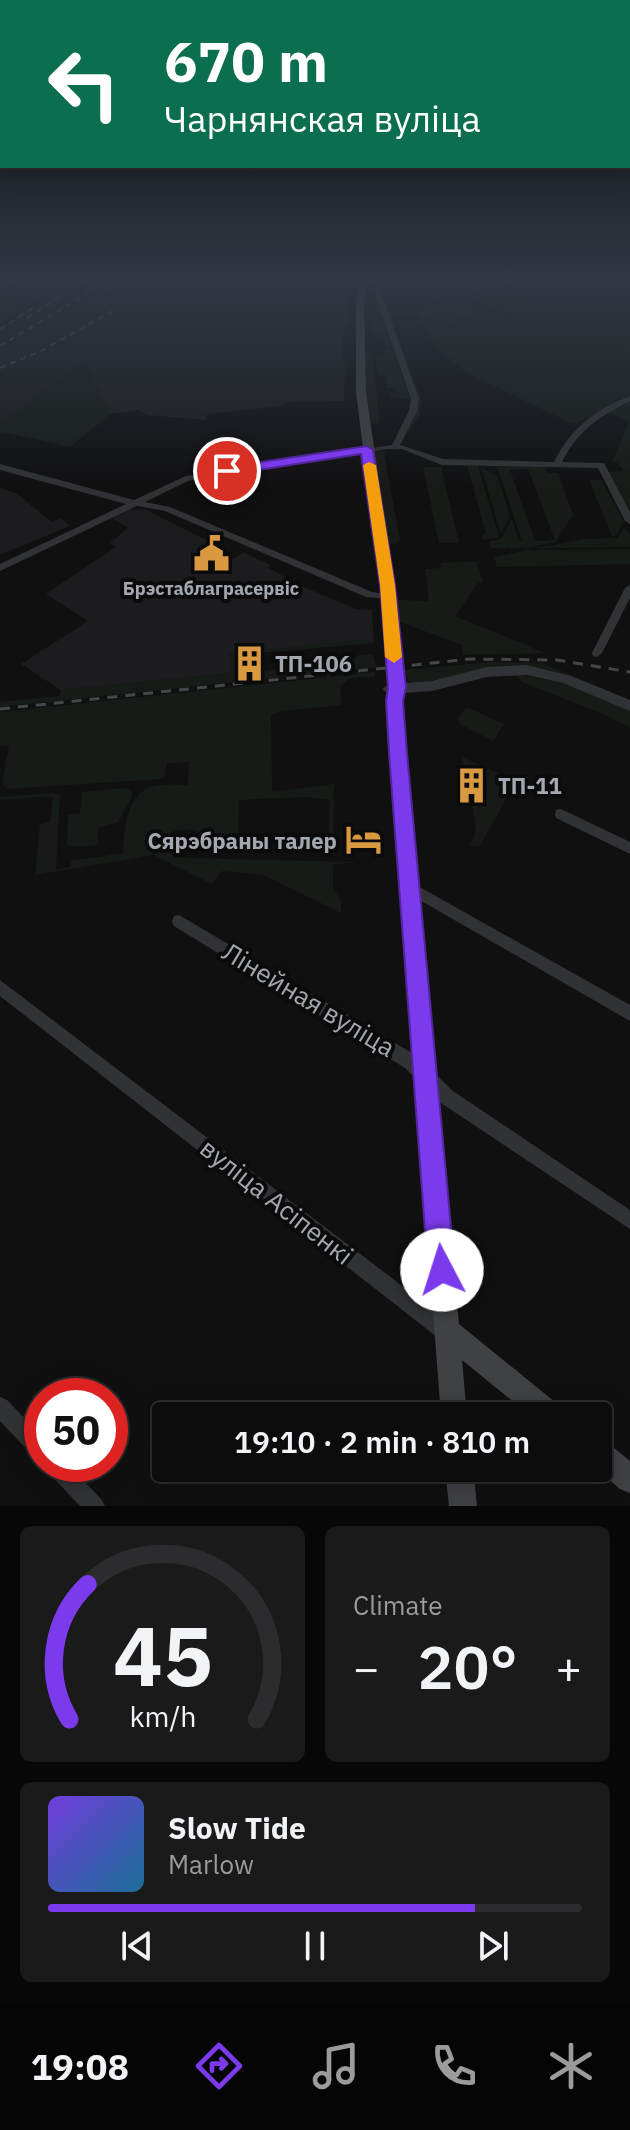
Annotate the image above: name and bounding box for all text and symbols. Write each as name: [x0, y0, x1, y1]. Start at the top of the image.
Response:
text: 670 m: [164, 25, 328, 97]
icon: left: [32, 32, 136, 136]
text: Чарнянская вуліца: [164, 95, 481, 142]
pin: [193, 437, 261, 505]
icon: arrive: [205, 449, 249, 493]
public building icon: Брэстаблаграсервіс: [192, 535, 230, 573]
place label: Брэстаблаграсервіс: [123, 577, 299, 600]
building icon: ТП-106: [230, 644, 268, 682]
place label: ТП-106: [275, 649, 352, 678]
building icon: ТП-11: [453, 766, 491, 804]
place label: ТП-11: [498, 771, 562, 800]
hotel icon: Сярэбраны талер: [344, 821, 382, 859]
place label: Сярэбраны талер: [147, 826, 337, 855]
street label: Лінейная вуліца: [216, 934, 402, 1064]
street label: вуліца Асіпенкі: [194, 1131, 360, 1271]
position arrow: [400, 1228, 484, 1312]
speed limit sign: 50: [24, 1378, 128, 1482]
text: 19:10 · 2 min · 810 m: [234, 1422, 530, 1461]
text: Climate: [353, 1588, 443, 1622]
text: 45: [113, 1601, 212, 1709]
text: 20°: [417, 1627, 518, 1706]
text: −: [353, 1639, 379, 1696]
text: +: [556, 1639, 582, 1696]
text: km/h: [129, 1698, 196, 1735]
text: Slow Tide: [168, 1808, 306, 1847]
text: Marlow: [168, 1847, 254, 1881]
icon: previous: [115, 1924, 159, 1968]
icon: pause: [293, 1924, 337, 1968]
icon: next: [471, 1924, 515, 1968]
icon: directions: [191, 2038, 247, 2094]
icon: music: [308, 2038, 364, 2094]
icon: phone: [426, 2038, 482, 2094]
icon: climate: [543, 2038, 599, 2094]
text: 19:08: [31, 2043, 129, 2090]

